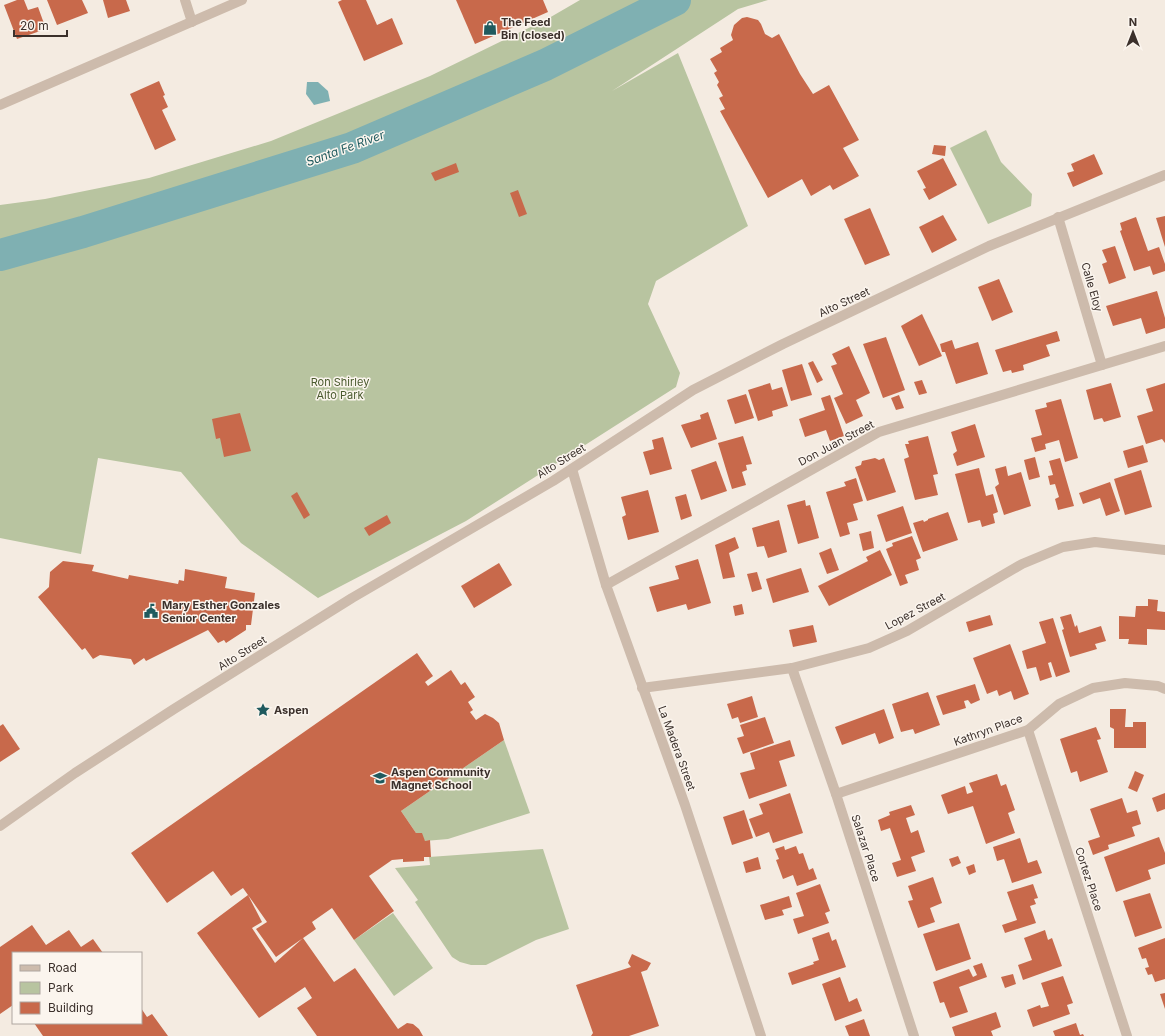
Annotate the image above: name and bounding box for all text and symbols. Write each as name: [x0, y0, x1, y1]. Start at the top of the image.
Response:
scale bar: [14, 12, 67, 38]
north arrow: [1113, 12, 1153, 52]
place label: The Feed Bin (closed): [501, 15, 565, 42]
text: N: [1129, 15, 1137, 29]
text: 20 m: [20, 18, 49, 33]
shop icon: The Feed Bin (closed): [482, 20, 498, 36]
water label: Santa Fe River: [304, 127, 387, 169]
street label: Calle Eloy: [1078, 261, 1106, 313]
street label: Alto Street: [816, 284, 872, 320]
park label: Ron Shirley Alto Park: [311, 375, 369, 402]
street label: Don Juan Street: [796, 417, 877, 469]
street label: Alto Street: [534, 440, 588, 481]
street label: Lopez Street: [883, 589, 948, 633]
place label: Mary Esther Gonzales Senior Center: [162, 598, 280, 625]
public building icon: Mary Esther Gonzales Senior Center: [143, 603, 159, 619]
street label: Alto Street: [215, 632, 269, 673]
place icon: Aspen: [255, 702, 271, 718]
place label: Aspen: [274, 703, 309, 717]
street label: La Madera Street: [655, 704, 699, 793]
street label: Kathryn Place: [952, 711, 1024, 749]
place label: Aspen Community Magnet School: [391, 765, 491, 792]
school or university icon: Aspen Community Magnet School: [372, 770, 388, 786]
street label: Salazar Place: [849, 812, 883, 884]
street label: Cortez Place: [1072, 845, 1106, 913]
legend: [12, 952, 142, 1024]
text: Road: [48, 960, 77, 975]
text: Park: [48, 980, 74, 995]
text: Building: [48, 1000, 93, 1015]

